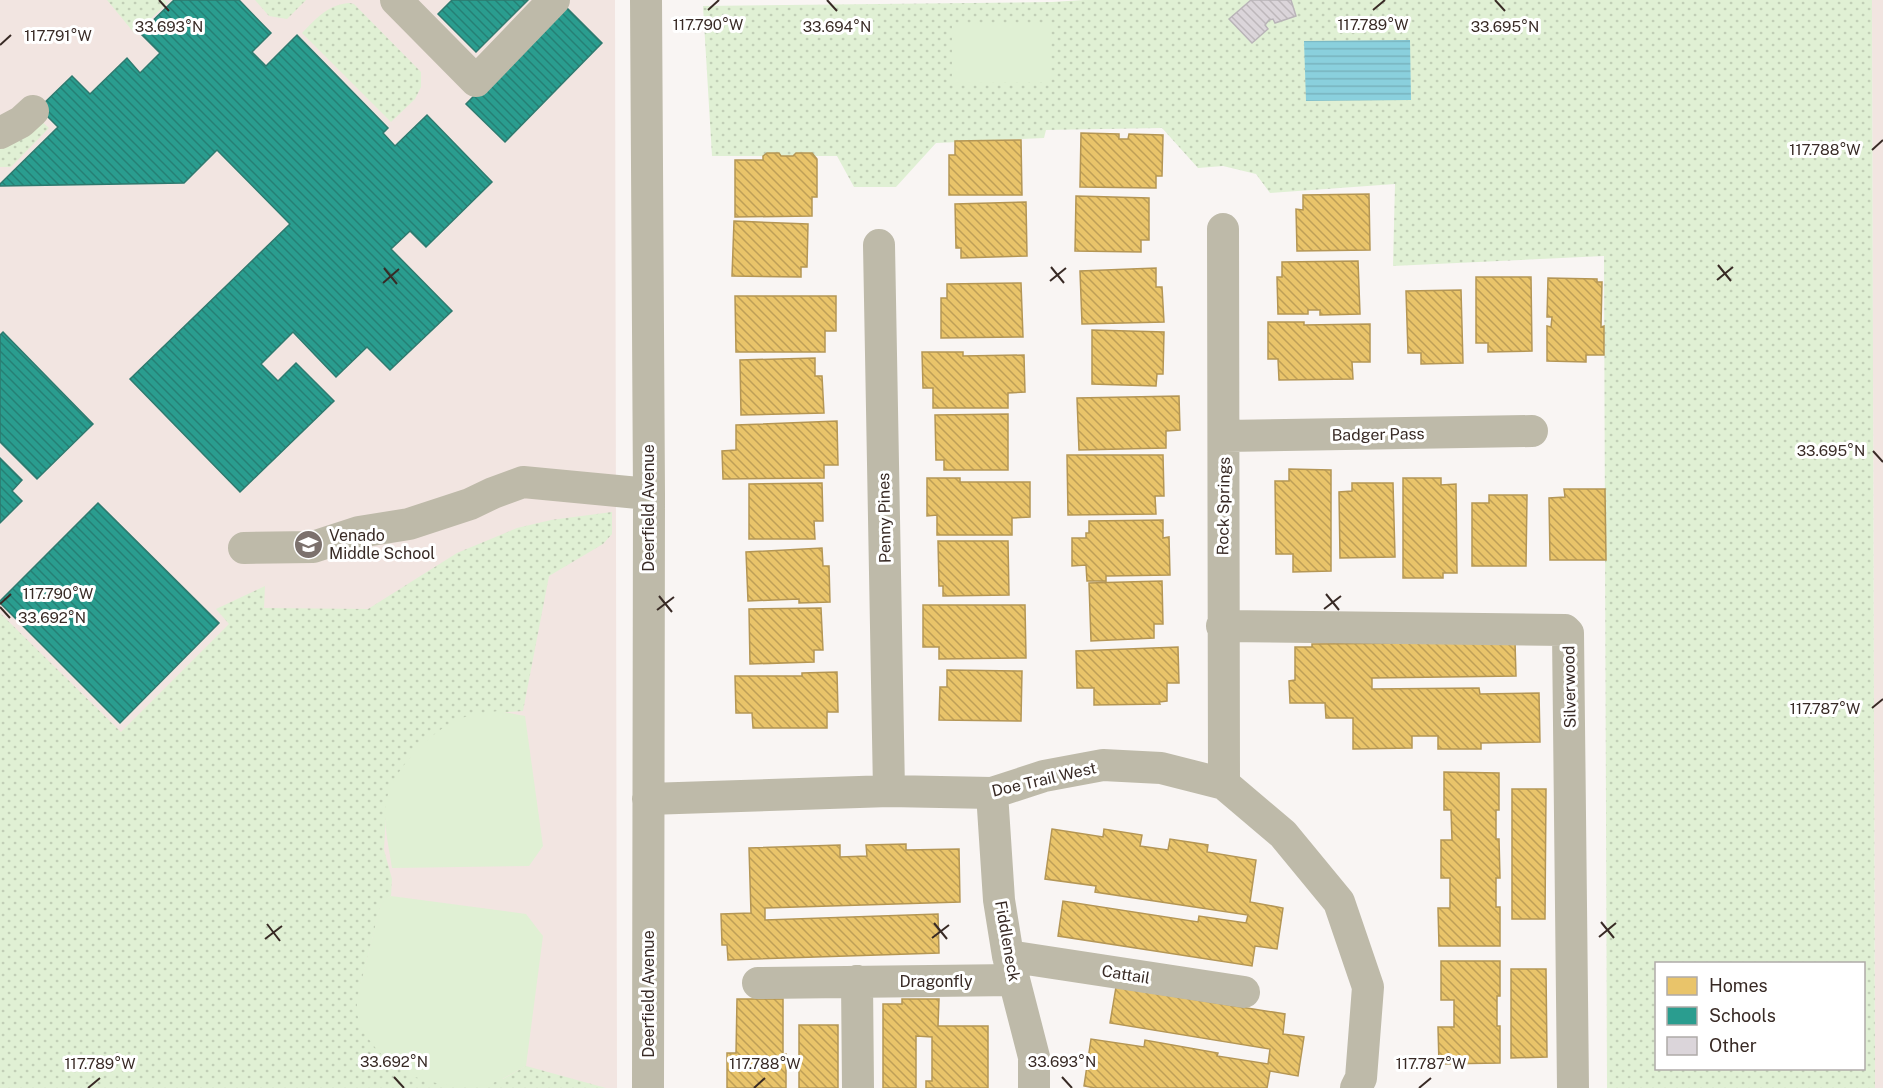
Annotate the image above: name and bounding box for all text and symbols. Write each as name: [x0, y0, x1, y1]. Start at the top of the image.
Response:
text: 117.790°W: [673, 16, 743, 33]
text: 117.789°W: [1338, 16, 1408, 33]
text: 33.693°N: [135, 18, 203, 35]
text: 33.694°N: [803, 18, 871, 35]
text: 33.695°N: [1471, 18, 1539, 35]
text: 117.791°W: [24, 27, 92, 44]
text: 117.788°W: [1789, 141, 1861, 158]
street label: Badger Pass: [1331, 424, 1425, 445]
text: 33.695°N: [1797, 442, 1865, 459]
street label: Deerfield Avenue: [639, 444, 658, 572]
street label: Rock Springs: [1213, 457, 1234, 555]
street label: Penny Pines: [874, 473, 895, 563]
place label: Venado Middle School: [329, 526, 435, 563]
school or university icon: Venado Middle School: [292, 528, 324, 560]
text: 117.790°W: [23, 585, 93, 602]
text: 33.692°N: [18, 609, 86, 626]
street label: Silverwood: [1559, 645, 1580, 729]
text: 117.787°W: [1790, 700, 1860, 717]
street label: Doe Trail West: [990, 758, 1098, 801]
street label: Fiddleneck: [991, 899, 1024, 983]
street label: Deerfield Avenue: [639, 930, 658, 1058]
street label: Cattail: [1100, 961, 1152, 988]
legend: [1655, 962, 1865, 1070]
street label: Dragonfly: [900, 972, 973, 991]
text: Homes: [1709, 975, 1768, 996]
text: Schools: [1709, 1005, 1776, 1026]
text: Other: [1709, 1035, 1757, 1056]
text: 33.692°N: [360, 1053, 428, 1070]
text: 33.693°N: [1028, 1053, 1096, 1070]
text: 117.789°W: [65, 1055, 135, 1072]
text: 117.788°W: [729, 1055, 801, 1072]
text: 117.787°W: [1396, 1055, 1466, 1072]

